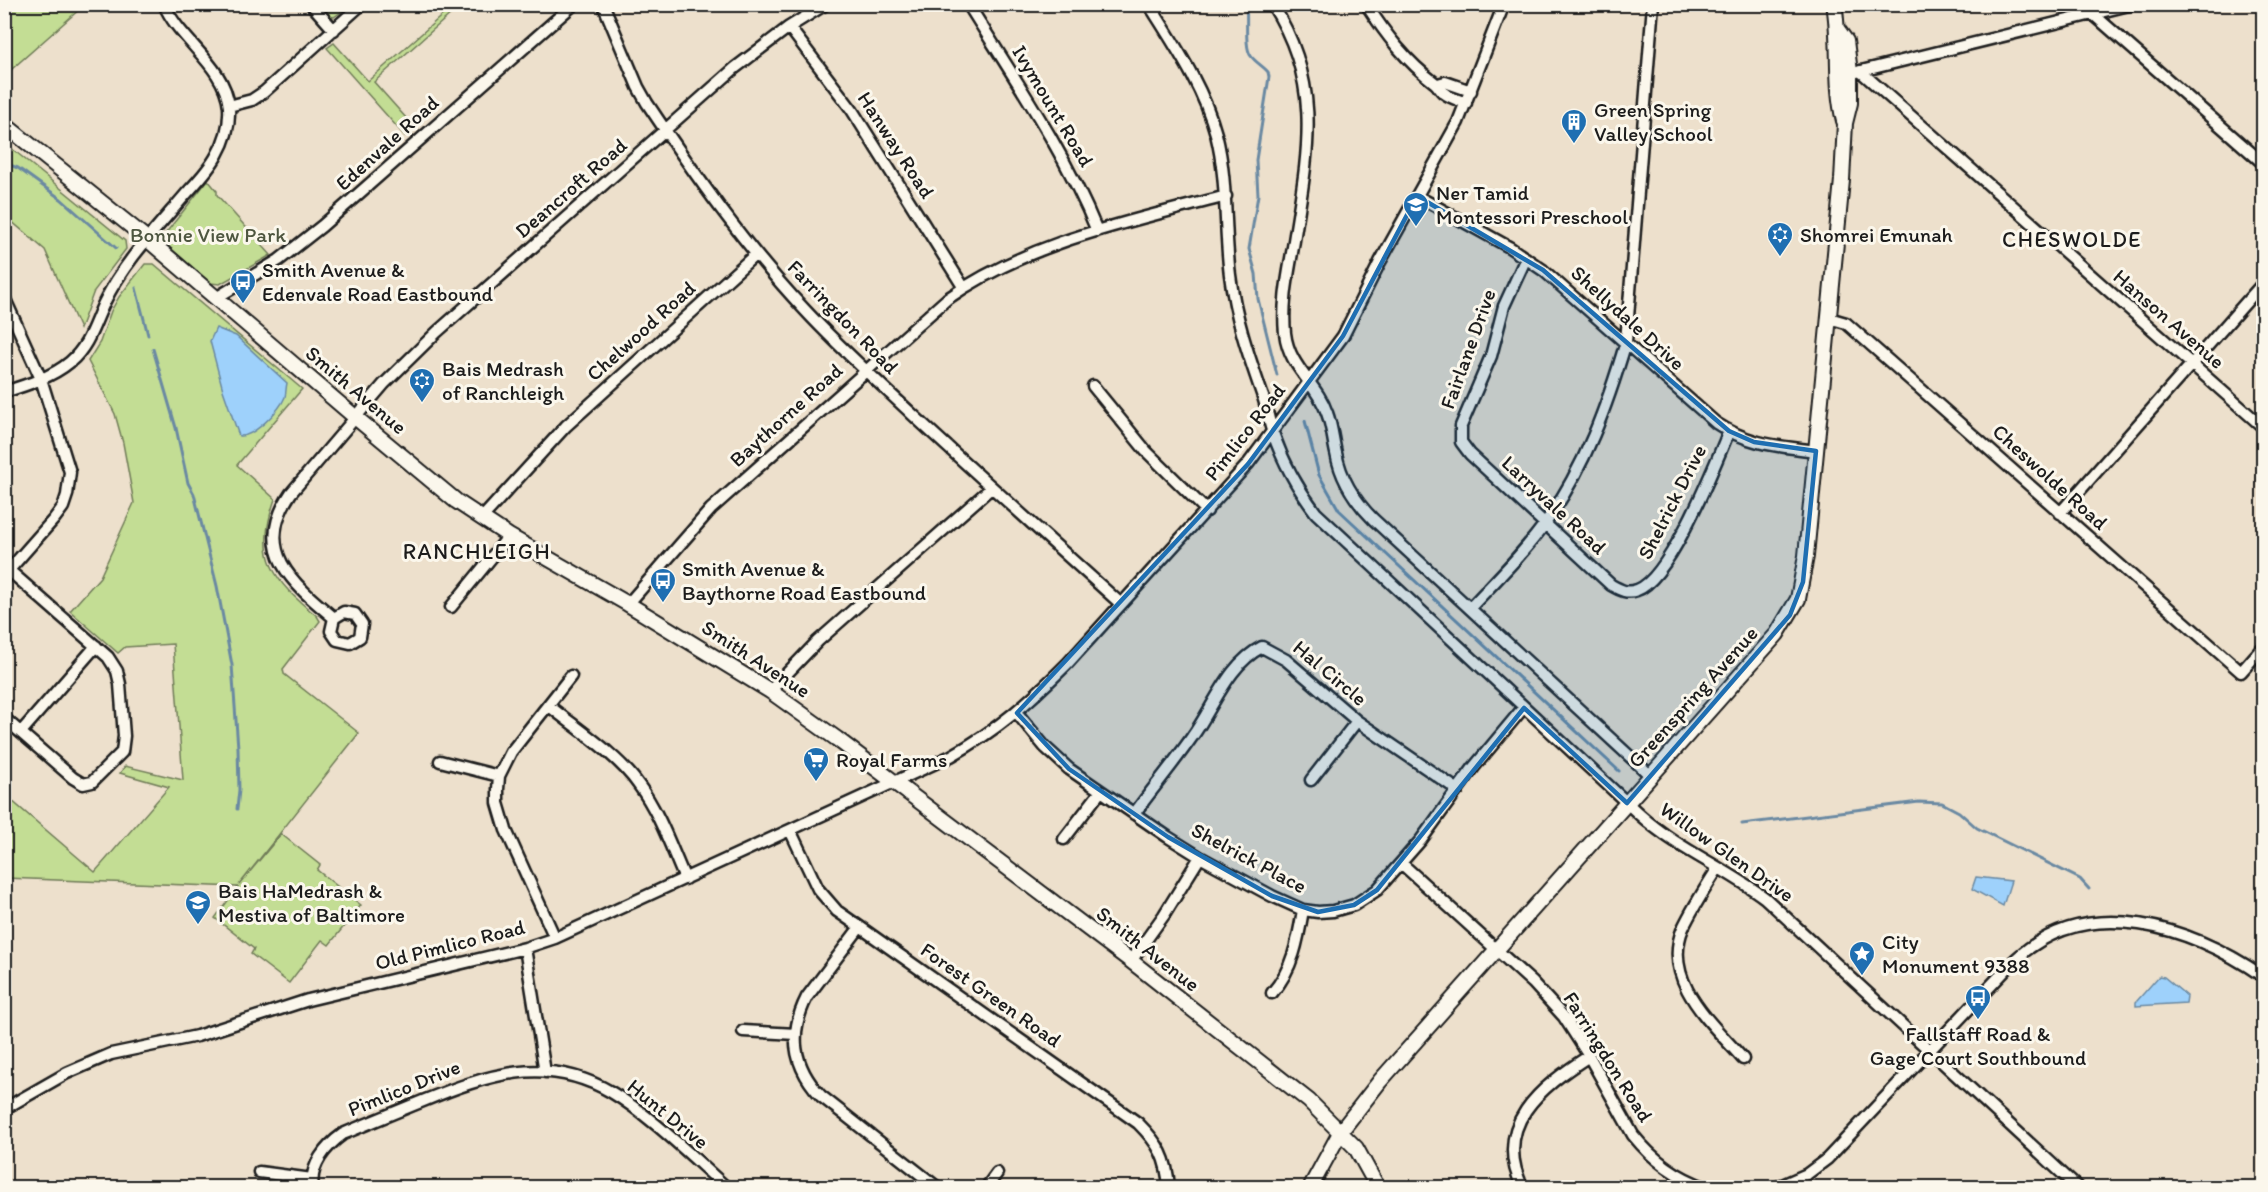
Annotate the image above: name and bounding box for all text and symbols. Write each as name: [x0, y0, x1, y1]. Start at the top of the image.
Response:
street label: Ivymount Road: [1007, 40, 1100, 172]
street label: Hanway Road: [853, 87, 940, 203]
street label: Edenvale Road: [330, 90, 443, 195]
place label: Green Spring Valley School: [1594, 97, 1713, 146]
building icon: Green Spring Valley School: [1559, 107, 1589, 145]
street label: Deancroft Road: [510, 132, 632, 243]
place label: Ner Tamid Montessori Preschool: [1436, 180, 1628, 229]
school or university icon: Ner Tamid Montessori Preschool: [1401, 190, 1431, 228]
synagogue icon: Shomrei Emunah: [1765, 220, 1795, 258]
park label: Bonnie View Park: [130, 222, 286, 247]
place label: Shomrei Emunah: [1800, 222, 1953, 247]
district label: CHESWOLDE: [2002, 226, 2142, 253]
street label: Farringdon Road: [783, 254, 904, 379]
place label: Smith Avenue & Edenvale Road Eastbound: [262, 257, 494, 306]
street label: Shellydale Drive: [1566, 260, 1690, 375]
street label: Hanson Avenue: [2108, 263, 2230, 374]
bus stop icon: Smith Avenue & Edenvale Road Eastbound: [228, 267, 258, 305]
street label: Chelwood Road: [581, 275, 700, 386]
street label: Fairlane Drive: [1434, 286, 1501, 412]
street label: Smith Avenue: [301, 340, 412, 439]
place label: Bais Medrash of Ranchleigh: [442, 356, 565, 405]
street label: Baythorne Road: [724, 357, 848, 472]
synagogue icon: Bais Medrash of Ranchleigh: [407, 366, 437, 404]
street label: Pimlico Road: [1199, 378, 1291, 485]
street label: Cheswolde Road: [1988, 418, 2113, 535]
street label: Shelrick Drive: [1632, 440, 1711, 563]
street label: Larryvale Road: [1497, 450, 1612, 560]
district label: RANCHLEIGH: [403, 538, 551, 565]
place label: Smith Avenue & Baythorne Road Eastbound: [682, 556, 926, 605]
bus stop icon: Smith Avenue & Baythorne Road Eastbound: [648, 566, 678, 604]
street label: Smith Avenue: [697, 614, 815, 703]
street label: Greenspring Avenue: [1622, 621, 1763, 773]
street label: Hal Circle: [1288, 634, 1372, 711]
supermarket icon: Royal Farms: [801, 745, 831, 783]
place label: Royal Farms: [836, 747, 947, 772]
street label: Willow Glen Drive: [1655, 796, 1799, 907]
street label: Shelrick Place: [1187, 817, 1311, 898]
place label: Bais HaMedrash & Mestiva of Baltimore: [218, 878, 405, 927]
school or university icon: Bais HaMedrash & Mestiva of Baltimore: [183, 888, 213, 926]
street label: Smith Avenue: [1092, 900, 1205, 997]
street label: Old Pimlico Road: [372, 914, 528, 975]
place label: City Monument 9388: [1882, 929, 2030, 978]
street label: Forest Green Road: [916, 937, 1067, 1053]
place icon: City Monument 9388: [1847, 939, 1877, 977]
bus stop icon: Fallstaff Road & Gage Court Southbound: [1963, 983, 1993, 1021]
street label: Farringdon Road: [1558, 987, 1659, 1127]
place label: Fallstaff Road & Gage Court Southbound: [1870, 1021, 2086, 1070]
street label: Pimlico Drive: [344, 1054, 464, 1121]
street label: Hunt Drive: [623, 1073, 714, 1154]

